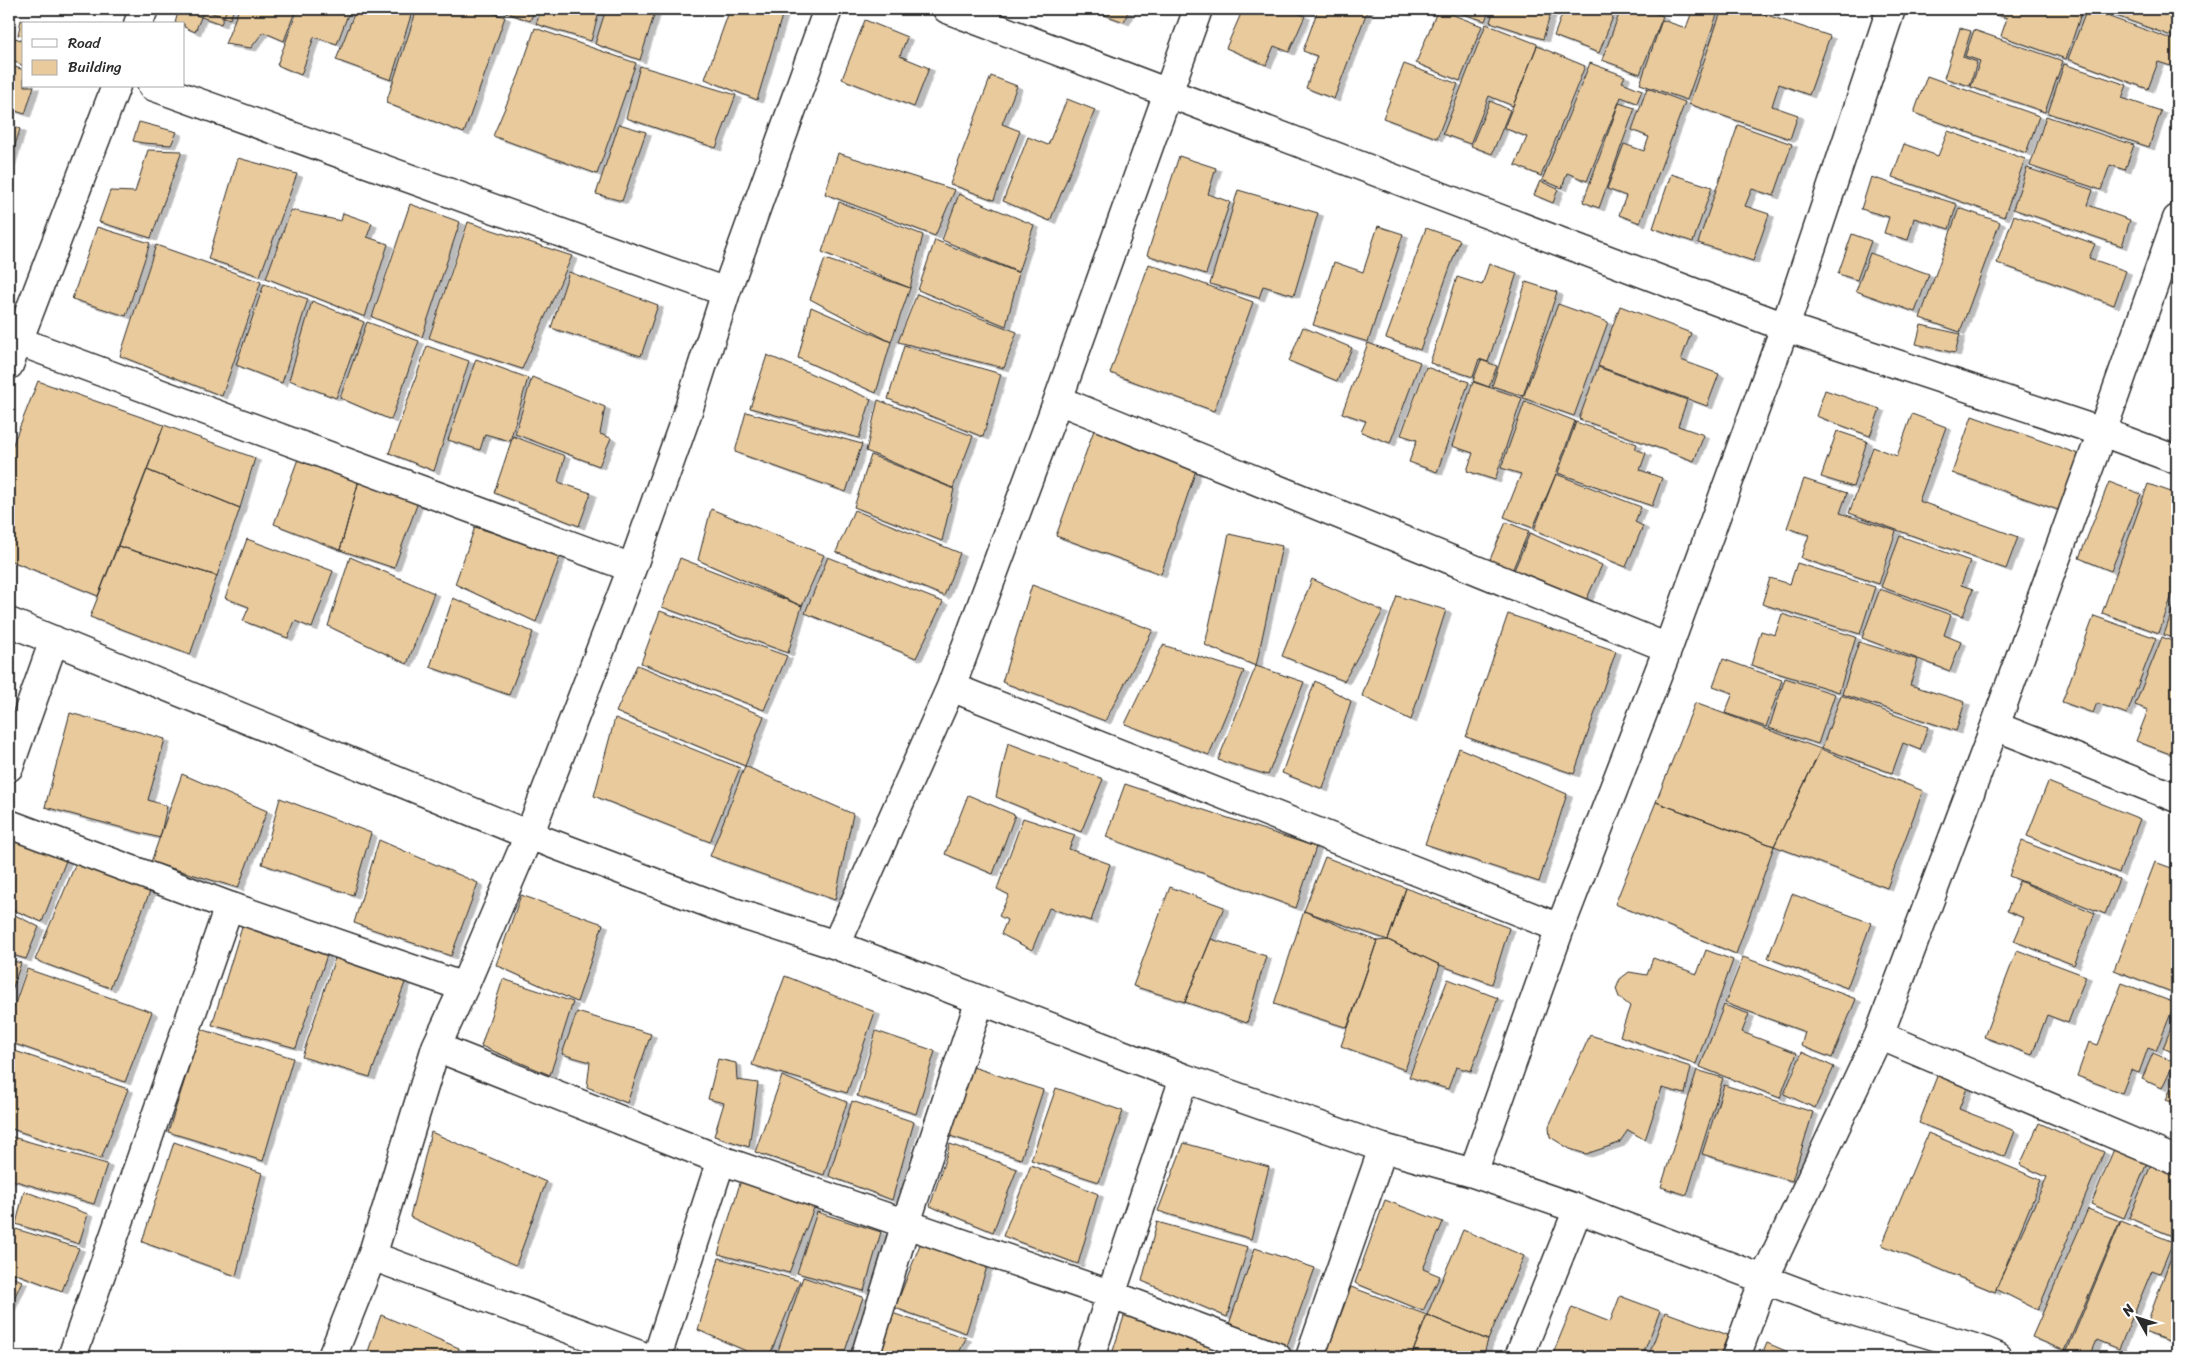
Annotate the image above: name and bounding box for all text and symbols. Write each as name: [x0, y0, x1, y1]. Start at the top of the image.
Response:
legend: [22, 22, 185, 88]
text: Road: [68, 30, 101, 56]
text: Building: [68, 54, 122, 80]
north arrow: [2114, 1294, 2164, 1344]
text: N: [2115, 1298, 2141, 1323]

